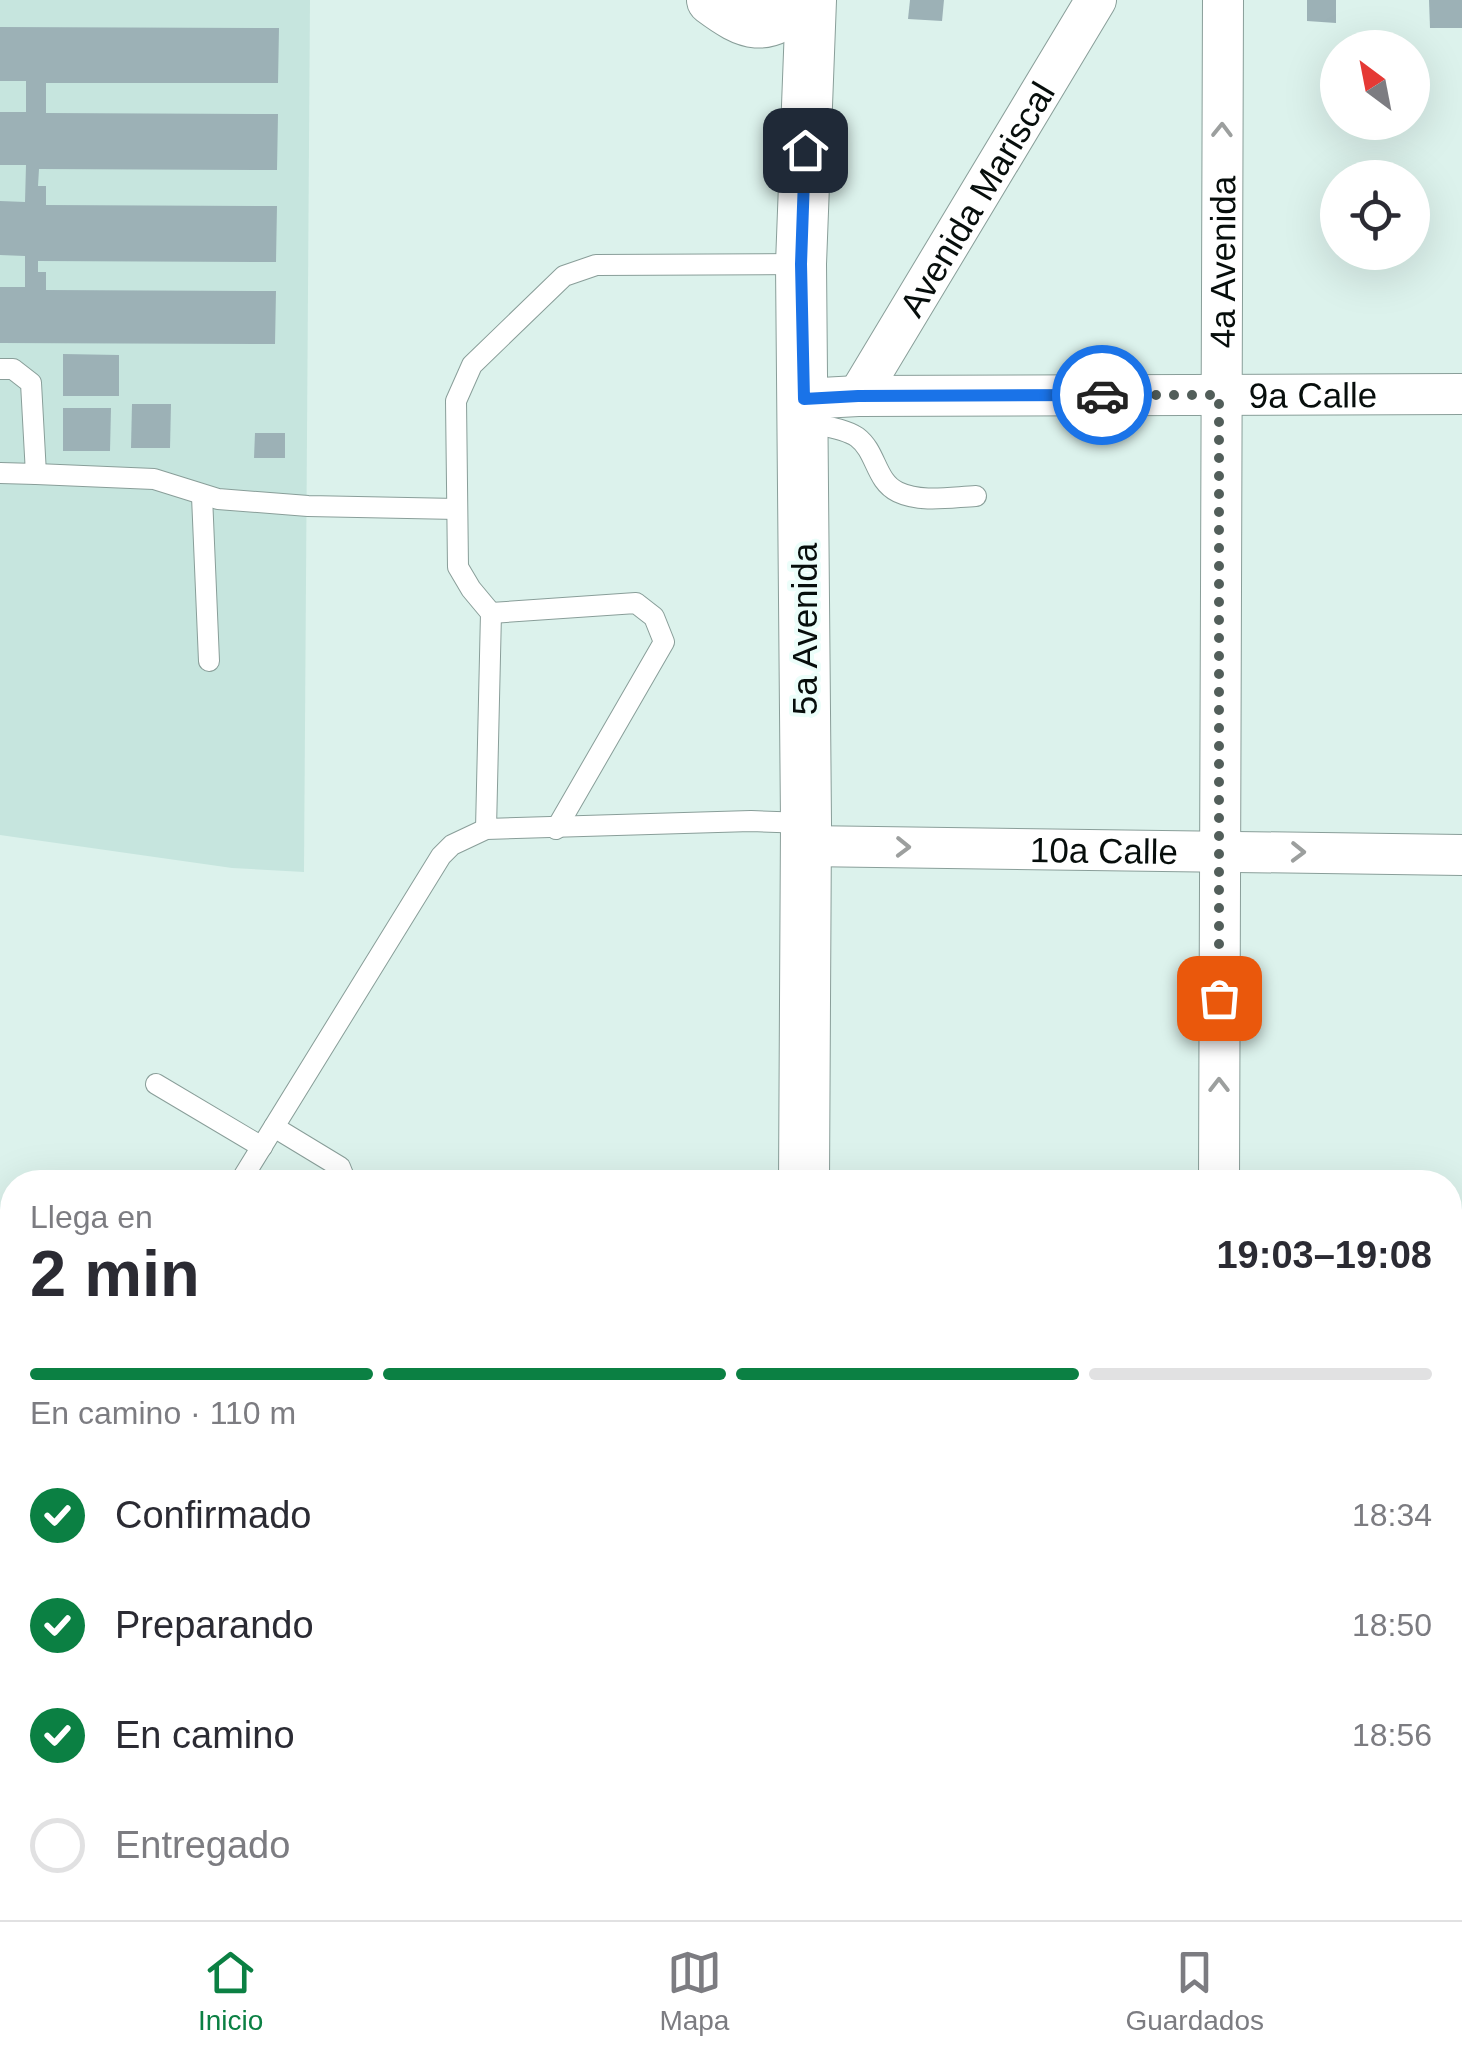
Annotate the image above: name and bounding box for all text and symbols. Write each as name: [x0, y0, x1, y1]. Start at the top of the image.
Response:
north arrow: [1320, 30, 1430, 140]
map controls: [1320, 30, 1430, 270]
street label: Avenida Mariscal: [891, 75, 1062, 323]
pin: [763, 108, 848, 193]
one-way arrow: [1211, 122, 1233, 138]
icon: home: [778, 123, 833, 178]
button: locate: [1320, 160, 1430, 270]
street label: 4a Avenida: [1202, 175, 1242, 348]
courier: [1052, 345, 1152, 445]
icon: car: [1075, 368, 1130, 423]
street label: 9a Calle: [1249, 375, 1377, 414]
street label: 5a Avenida: [785, 542, 824, 715]
street label: 10a Calle: [1030, 830, 1178, 871]
one-way arrow: [896, 836, 912, 858]
one-way arrow: [1292, 841, 1307, 863]
pin: [1177, 956, 1262, 1041]
icon: bag: [1192, 971, 1247, 1026]
one-way arrow: [1208, 1077, 1230, 1092]
text: Llega en: [30, 1199, 153, 1235]
text: 19:03–19:08: [1216, 1234, 1432, 1276]
text: 2 min: [30, 1237, 200, 1310]
text: En camino · 110 m: [30, 1395, 296, 1431]
icon: check: [30, 1488, 85, 1543]
text: Confirmado: [115, 1494, 311, 1536]
text: 18:34: [1352, 1497, 1432, 1533]
icon: check: [30, 1598, 85, 1653]
text: Preparando: [115, 1604, 314, 1646]
text: 18:50: [1352, 1607, 1432, 1643]
icon: check: [30, 1708, 85, 1763]
text: En camino: [115, 1714, 295, 1756]
text: 18:56: [1352, 1717, 1432, 1753]
text: Entregado: [115, 1824, 290, 1866]
tab: Inicio: [198, 1945, 263, 2037]
tab: Mapa: [659, 1945, 729, 2037]
tab: Guardados: [1125, 1945, 1264, 2037]

